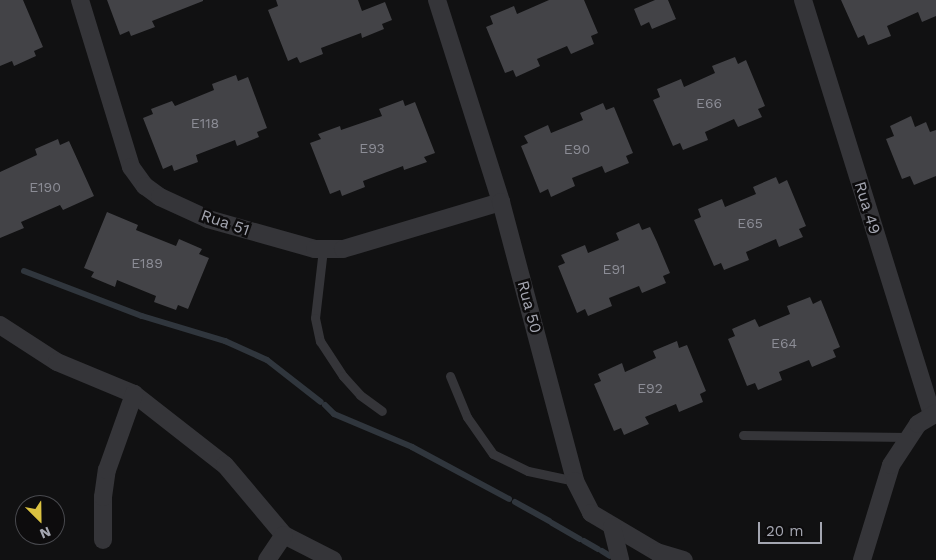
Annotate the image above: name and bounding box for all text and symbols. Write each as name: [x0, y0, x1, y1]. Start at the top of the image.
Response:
house number: E66: [696, 95, 722, 111]
house number: E118: [191, 115, 219, 131]
house number: E93: [359, 140, 385, 156]
house number: E90: [564, 141, 590, 157]
house number: E190: [29, 179, 61, 195]
street label: Rua 49: [850, 179, 884, 237]
street label: Rua 51: [198, 206, 252, 240]
house number: E65: [737, 215, 763, 231]
house number: E189: [131, 255, 163, 271]
house number: E91: [602, 261, 626, 277]
street label: Rua 50: [513, 278, 545, 336]
house number: E64: [771, 335, 797, 351]
house number: E92: [637, 380, 663, 396]
north arrow: [15, 495, 65, 545]
scale bar: [761, 512, 825, 544]
text: 20 m: [766, 522, 804, 540]
text: N: [38, 523, 53, 542]

